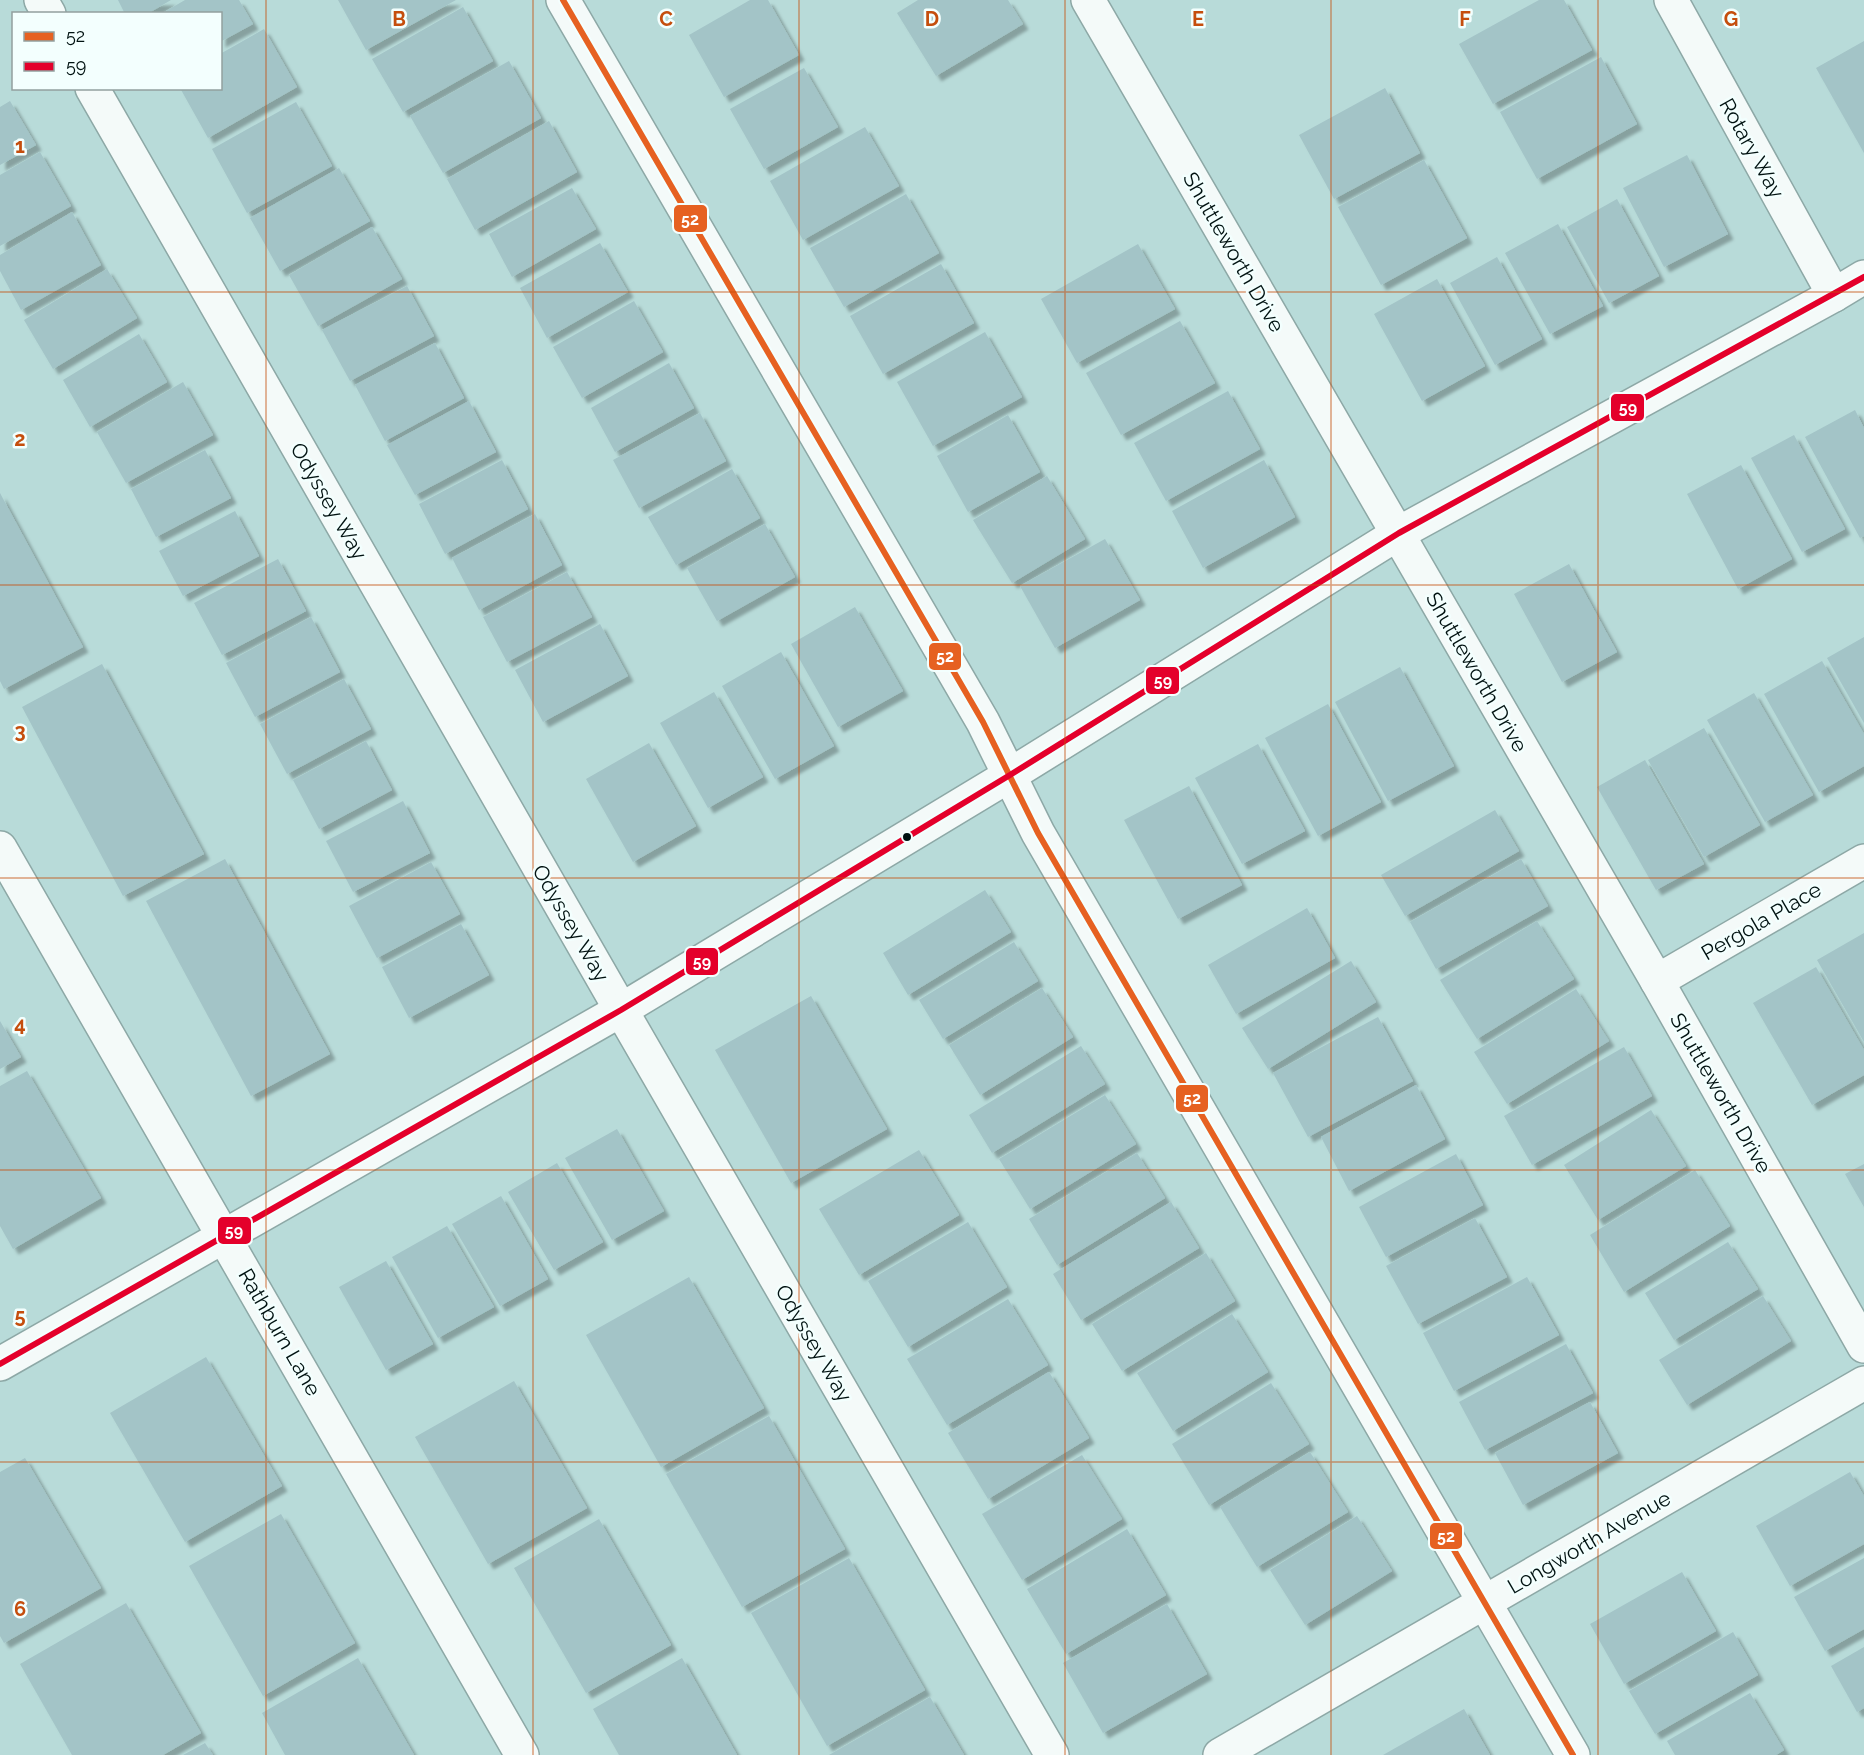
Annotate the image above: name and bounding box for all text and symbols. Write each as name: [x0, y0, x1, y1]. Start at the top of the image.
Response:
text: B: [392, 7, 406, 31]
text: C: [659, 7, 673, 31]
text: D: [925, 7, 939, 31]
text: E: [1192, 7, 1204, 31]
text: F: [1459, 7, 1471, 31]
text: G: [1724, 7, 1738, 31]
legend: [12, 12, 222, 90]
text: 52: [66, 25, 85, 46]
text: 59: [66, 55, 86, 76]
street label: Rotary Way: [1714, 94, 1790, 202]
text: 1: [15, 134, 25, 158]
street label: Shuttleworth Drive: [1178, 168, 1290, 336]
line badge: 52: [673, 204, 708, 233]
text: 52: [681, 210, 699, 229]
line badge: 59: [1610, 393, 1645, 422]
text: 59: [1619, 398, 1637, 417]
text: 2: [14, 427, 26, 451]
street label: Odyssey Way: [285, 438, 373, 564]
street label: Shuttleworth Drive: [1421, 588, 1533, 756]
line badge: 52: [928, 642, 962, 671]
text: 52: [936, 647, 954, 666]
line badge: 59: [1145, 666, 1180, 695]
text: 59: [1154, 671, 1172, 690]
text: 3: [14, 719, 26, 743]
unlabelled marker: [901, 831, 913, 843]
street label: Odyssey Way: [527, 860, 615, 986]
street label: Pergola Place: [1697, 877, 1825, 965]
line badge: 59: [685, 947, 719, 976]
text: 59: [693, 952, 711, 971]
street label: Shuttleworth Drive: [1665, 1009, 1777, 1177]
text: 4: [14, 1012, 26, 1036]
line badge: 52: [1175, 1084, 1209, 1113]
text: 52: [1183, 1089, 1201, 1108]
line badge: 59: [217, 1216, 252, 1245]
text: 59: [225, 1221, 243, 1240]
street label: Rathburn Lane: [233, 1264, 327, 1400]
street label: Odyssey Way: [770, 1280, 858, 1406]
text: 5: [14, 1304, 26, 1328]
street label: Longworth Avenue: [1503, 1485, 1675, 1599]
line badge: 52: [1429, 1522, 1463, 1550]
text: 52: [1437, 1527, 1455, 1546]
text: 6: [14, 1597, 26, 1621]

